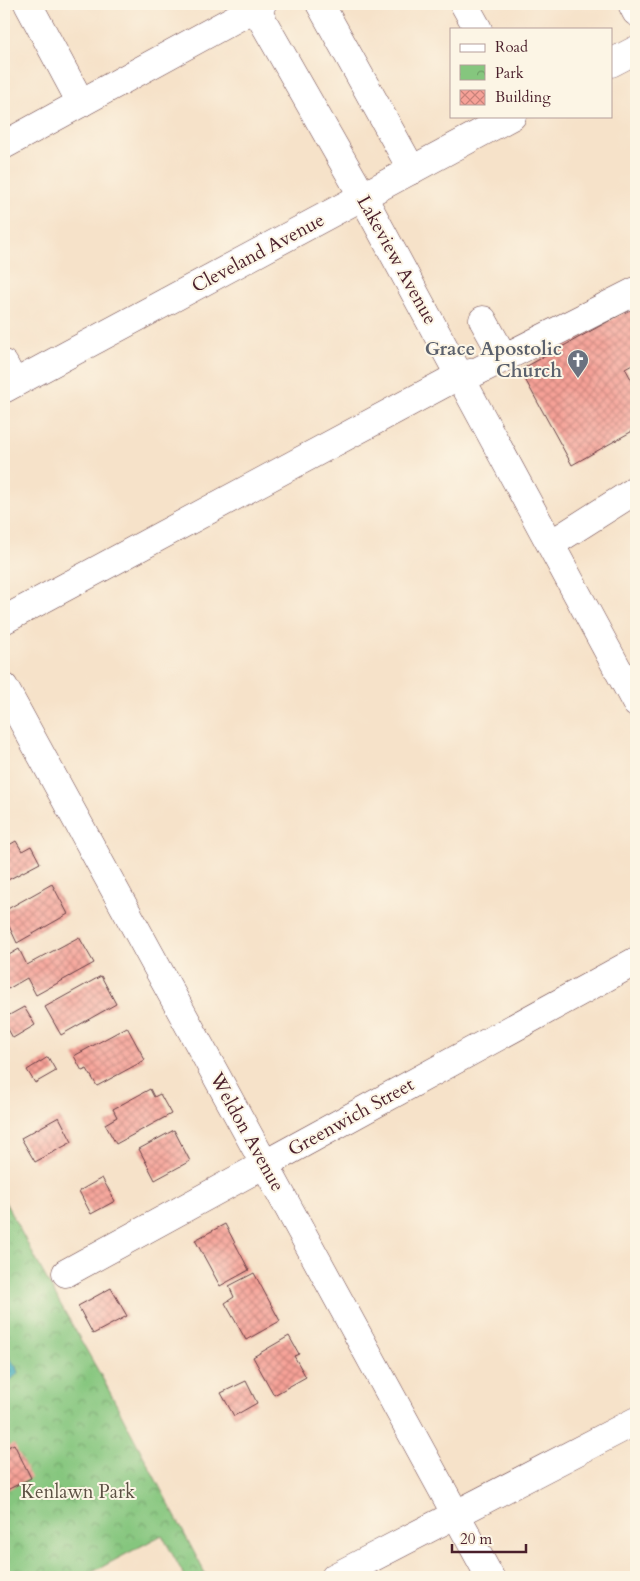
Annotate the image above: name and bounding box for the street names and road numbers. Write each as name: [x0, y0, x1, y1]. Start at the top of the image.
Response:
street label: Lakeview Avenue: [351, 191, 443, 329]
street label: Cleveland Avenue: [187, 207, 329, 299]
street label: Weldon Avenue: [203, 1067, 290, 1196]
street label: Greenwich Street: [283, 1072, 419, 1162]

